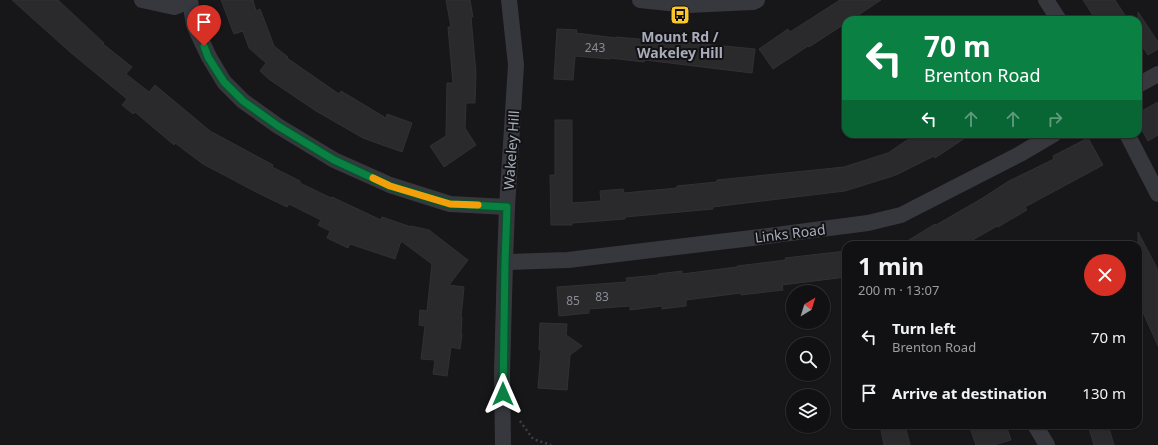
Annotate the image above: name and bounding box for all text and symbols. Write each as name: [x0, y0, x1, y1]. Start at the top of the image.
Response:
bus stop icon: Mount Rd / Wakeley Hill: [669, 4, 691, 26]
pin: [187, 5, 221, 46]
icon: arrive: [193, 11, 215, 33]
place label: Mount Rd / Wakeley Hill: [637, 27, 723, 62]
text: 70 m: [924, 27, 991, 65]
icon: left: [858, 32, 910, 84]
house number: 243: [585, 39, 605, 56]
text: Brenton Road: [924, 63, 1041, 87]
icon: left: [918, 108, 940, 130]
icon: ahead: [960, 108, 982, 130]
icon: ahead: [1002, 108, 1024, 130]
icon: right: [1044, 108, 1066, 130]
street label: Wakeley Hill: [499, 110, 523, 190]
street label: Links Road: [754, 219, 826, 247]
text: 1 min: [858, 249, 924, 282]
button: close: [1084, 254, 1126, 296]
text: 200 m · 13:07: [858, 281, 939, 299]
north arrow: [786, 285, 830, 329]
map controls: [786, 285, 830, 433]
house number: 83: [595, 288, 609, 305]
house number: 85: [566, 292, 580, 309]
text: Turn left: [892, 318, 956, 338]
icon: left: [858, 326, 880, 348]
text: 70 m: [1091, 327, 1126, 347]
button: search: [786, 337, 830, 381]
text: Brenton Road: [892, 338, 976, 356]
position arrow: [482, 373, 524, 415]
icon: arrive: [858, 382, 880, 404]
text: Arrive at destination: [892, 383, 1047, 403]
text: 130 m: [1082, 383, 1126, 403]
button: layers: [786, 389, 830, 433]

